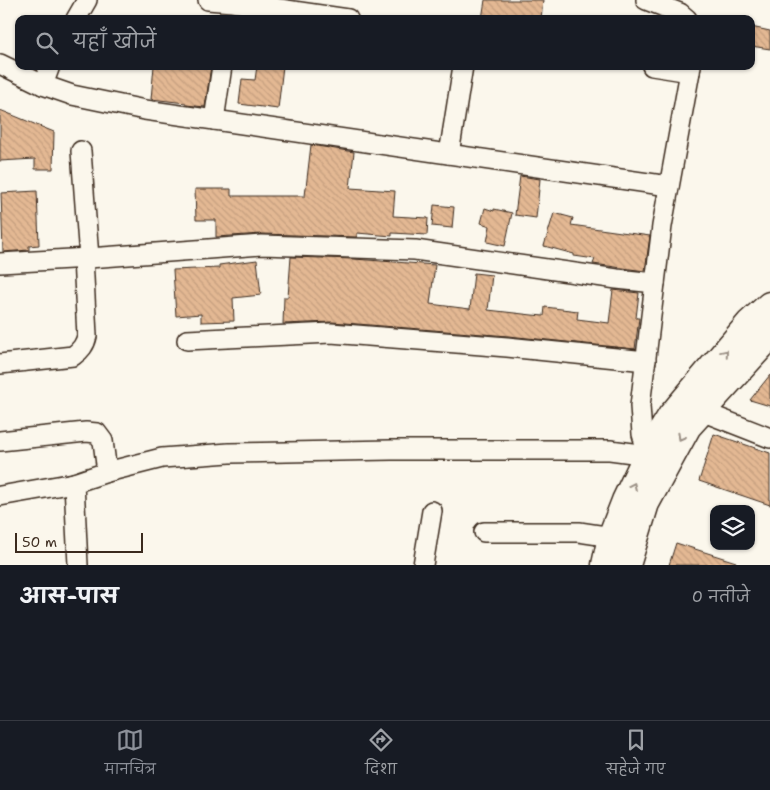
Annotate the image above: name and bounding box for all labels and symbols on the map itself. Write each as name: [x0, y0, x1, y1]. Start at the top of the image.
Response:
one-way arrow: [719, 350, 728, 359]
one-way arrow: [677, 432, 687, 441]
one-way arrow: [627, 482, 638, 491]
scale bar: [15, 530, 142, 553]

